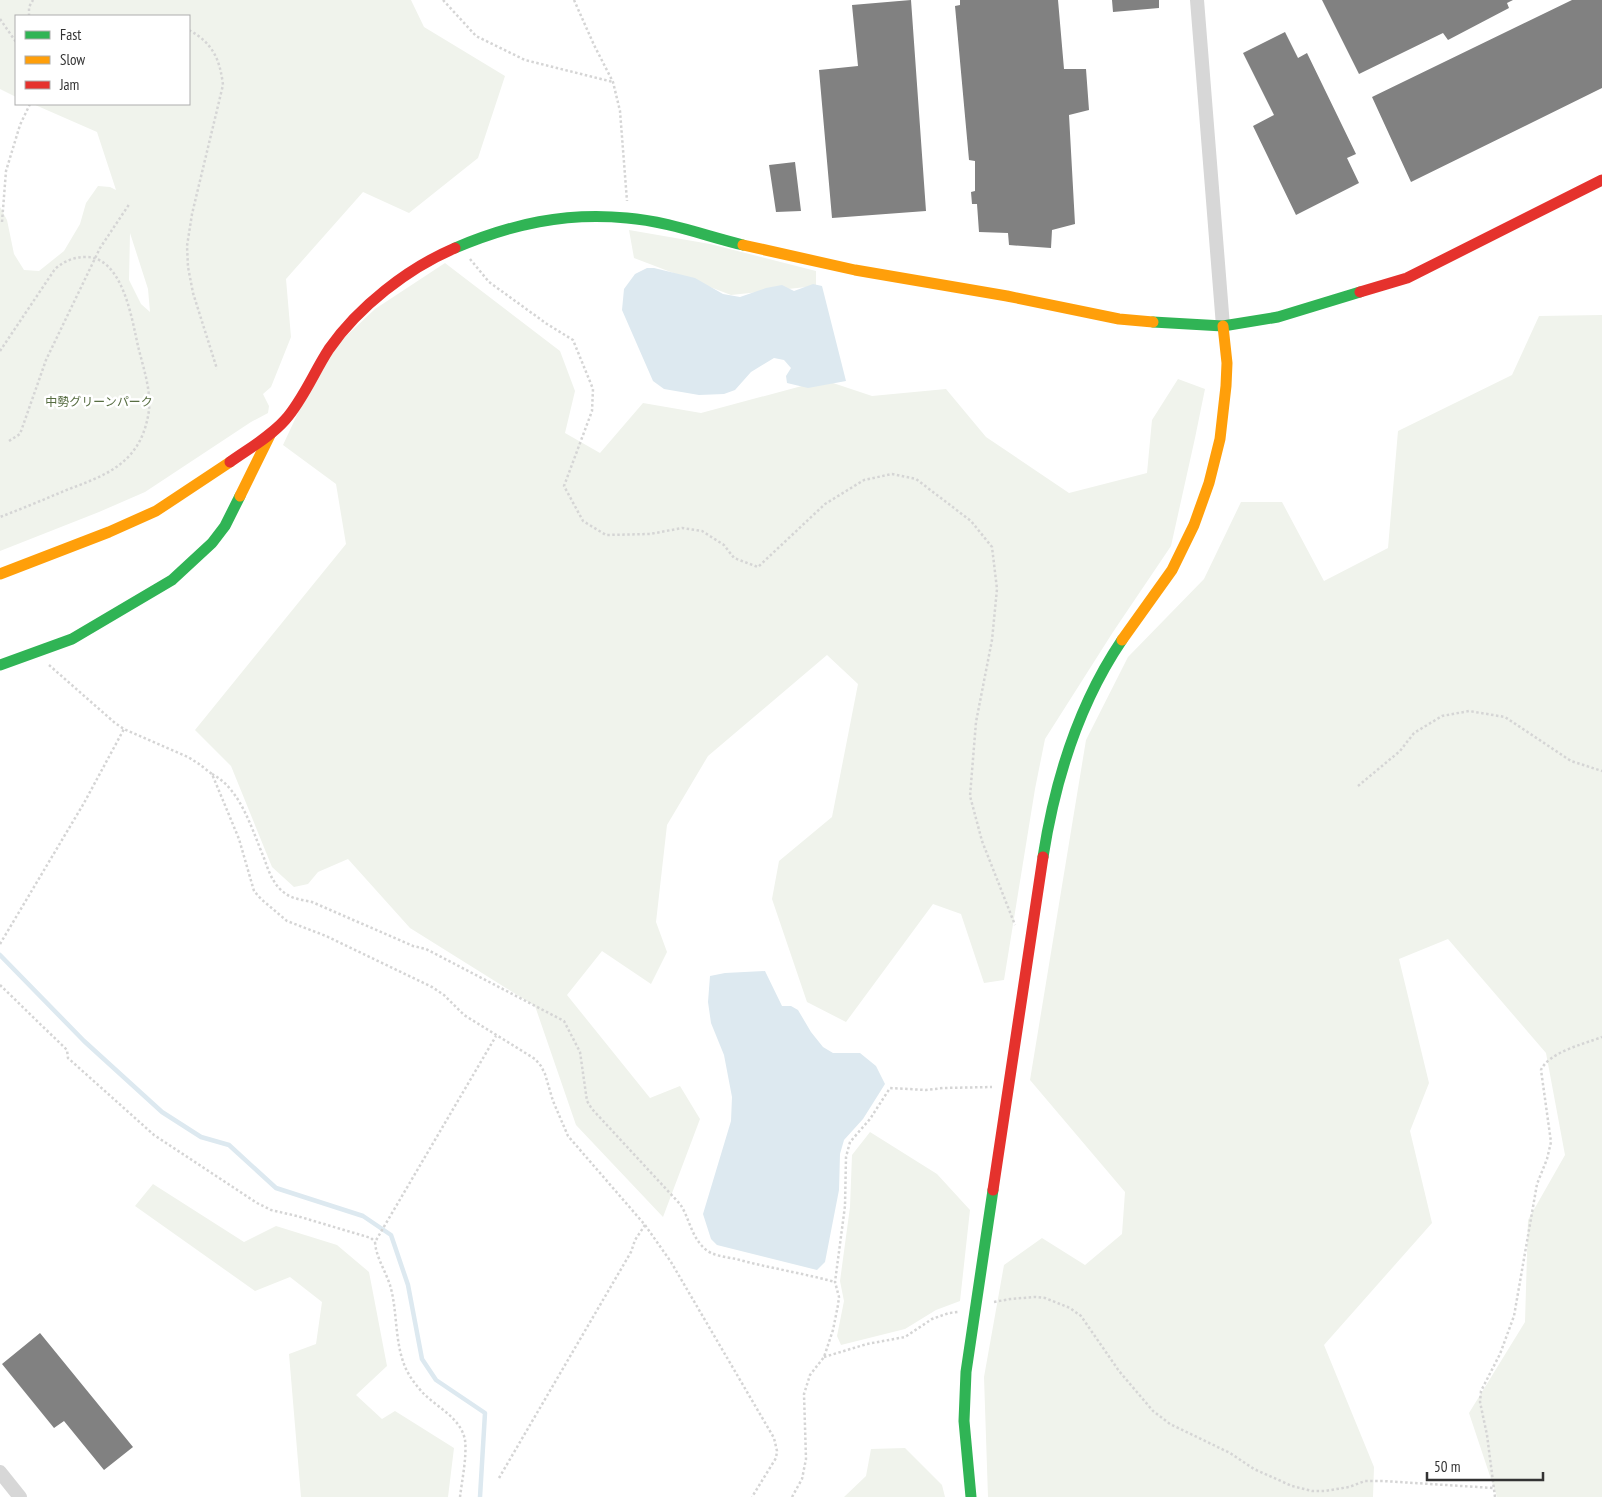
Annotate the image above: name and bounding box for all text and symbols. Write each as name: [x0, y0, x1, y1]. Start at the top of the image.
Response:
legend: [15, 15, 190, 105]
text: Fast: [60, 25, 81, 44]
text: Slow: [60, 50, 85, 69]
text: Jam: [59, 75, 79, 94]
park label: 中勢グリーンパーク: [45, 394, 153, 409]
scale bar: [1427, 1450, 1543, 1482]
text: 50 m: [1434, 1457, 1460, 1476]

